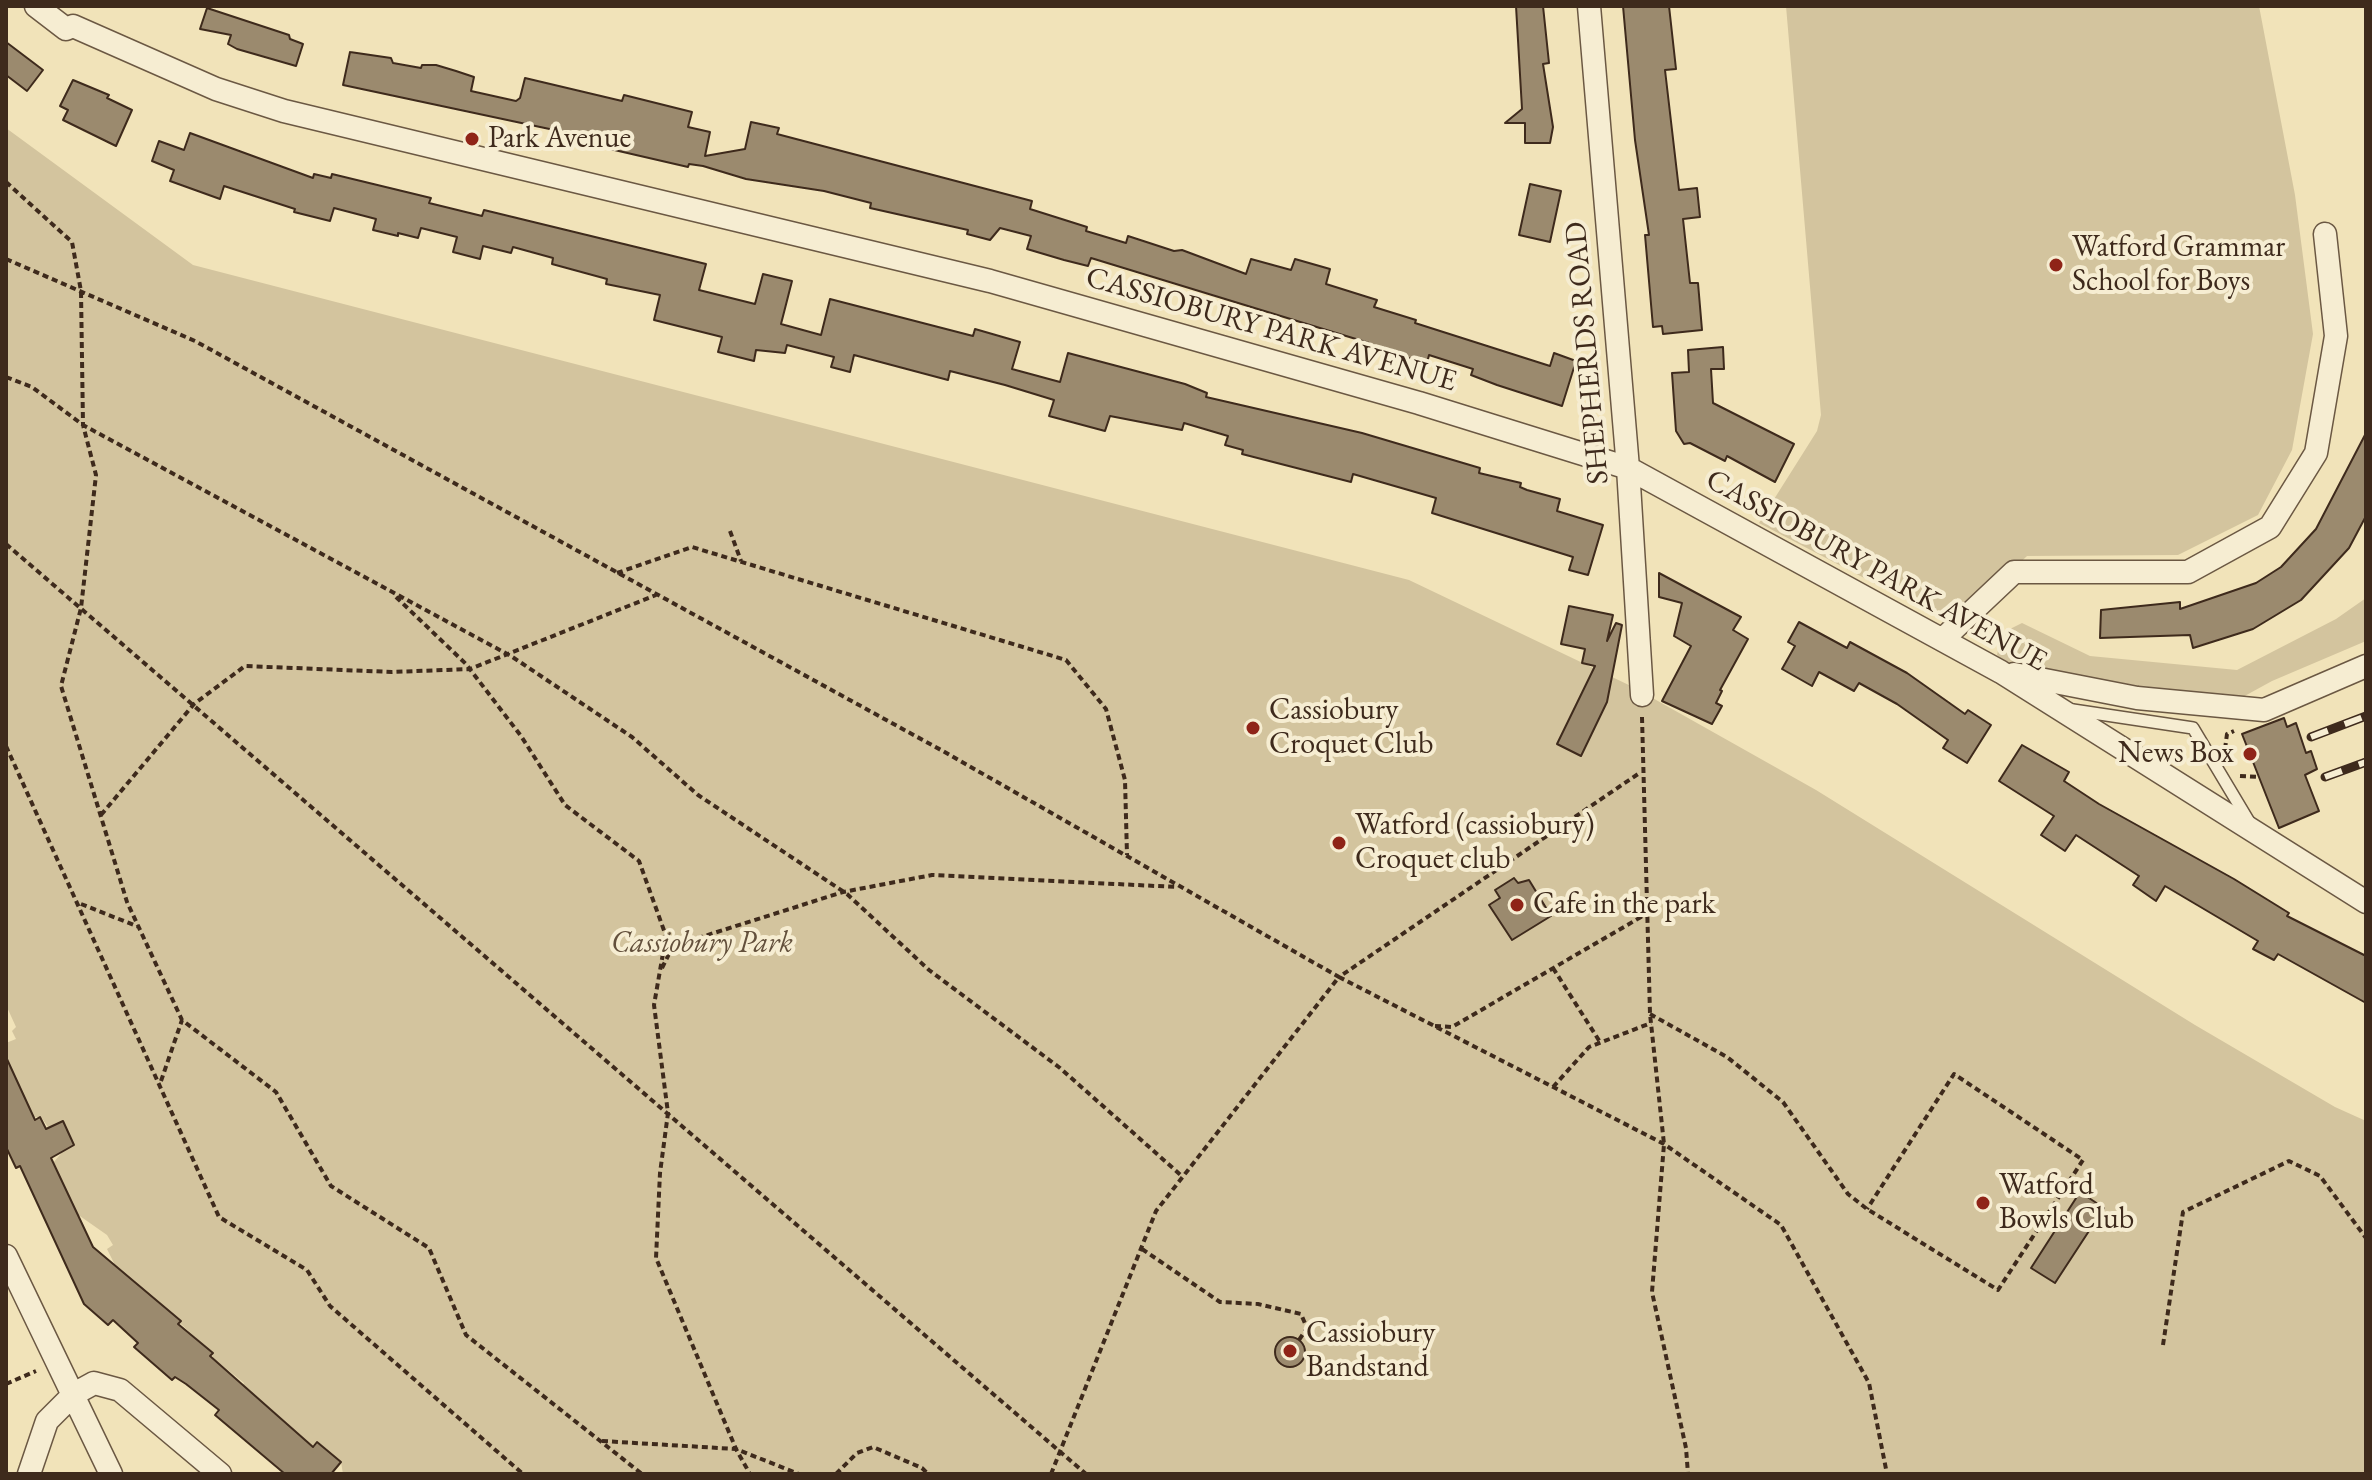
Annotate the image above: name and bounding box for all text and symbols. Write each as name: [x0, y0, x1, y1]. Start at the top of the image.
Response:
place label: Park Avenue: [488, 121, 631, 157]
marker: Park Avenue: [463, 130, 481, 148]
street label: SHEPHERDS ROAD: [1559, 220, 1617, 486]
place label: Watford Grammar School for Boys: [2072, 230, 2285, 300]
marker: Watford Grammar School for Boys: [2047, 256, 2065, 274]
street label: CASSIOBURY PARK AVENUE: [1081, 260, 1461, 400]
street label: CASSIOBURY PARK AVENUE: [1699, 462, 2053, 680]
place label: Cassiobury Croquet Club: [1269, 693, 1434, 764]
marker: Cassiobury Croquet Club: [1244, 719, 1262, 737]
place label: News Box: [2118, 736, 2234, 772]
marker: News Box: [2241, 745, 2259, 763]
place label: Watford (cassiobury) Croquet club: [1355, 808, 1594, 878]
marker: Watford (cassiobury) Croquet club: [1330, 834, 1348, 852]
place label: Cafe in the park: [1533, 887, 1716, 923]
marker: Cafe in the park: [1508, 896, 1526, 914]
park label: Cassiobury Park: [611, 926, 793, 962]
place label: Watford Bowls Club: [1999, 1168, 2134, 1238]
marker: Watford Bowls Club: [1974, 1194, 1992, 1212]
place label: Cassiobury Bandstand: [1306, 1316, 1435, 1386]
marker: Cassiobury Bandstand: [1281, 1342, 1299, 1360]

